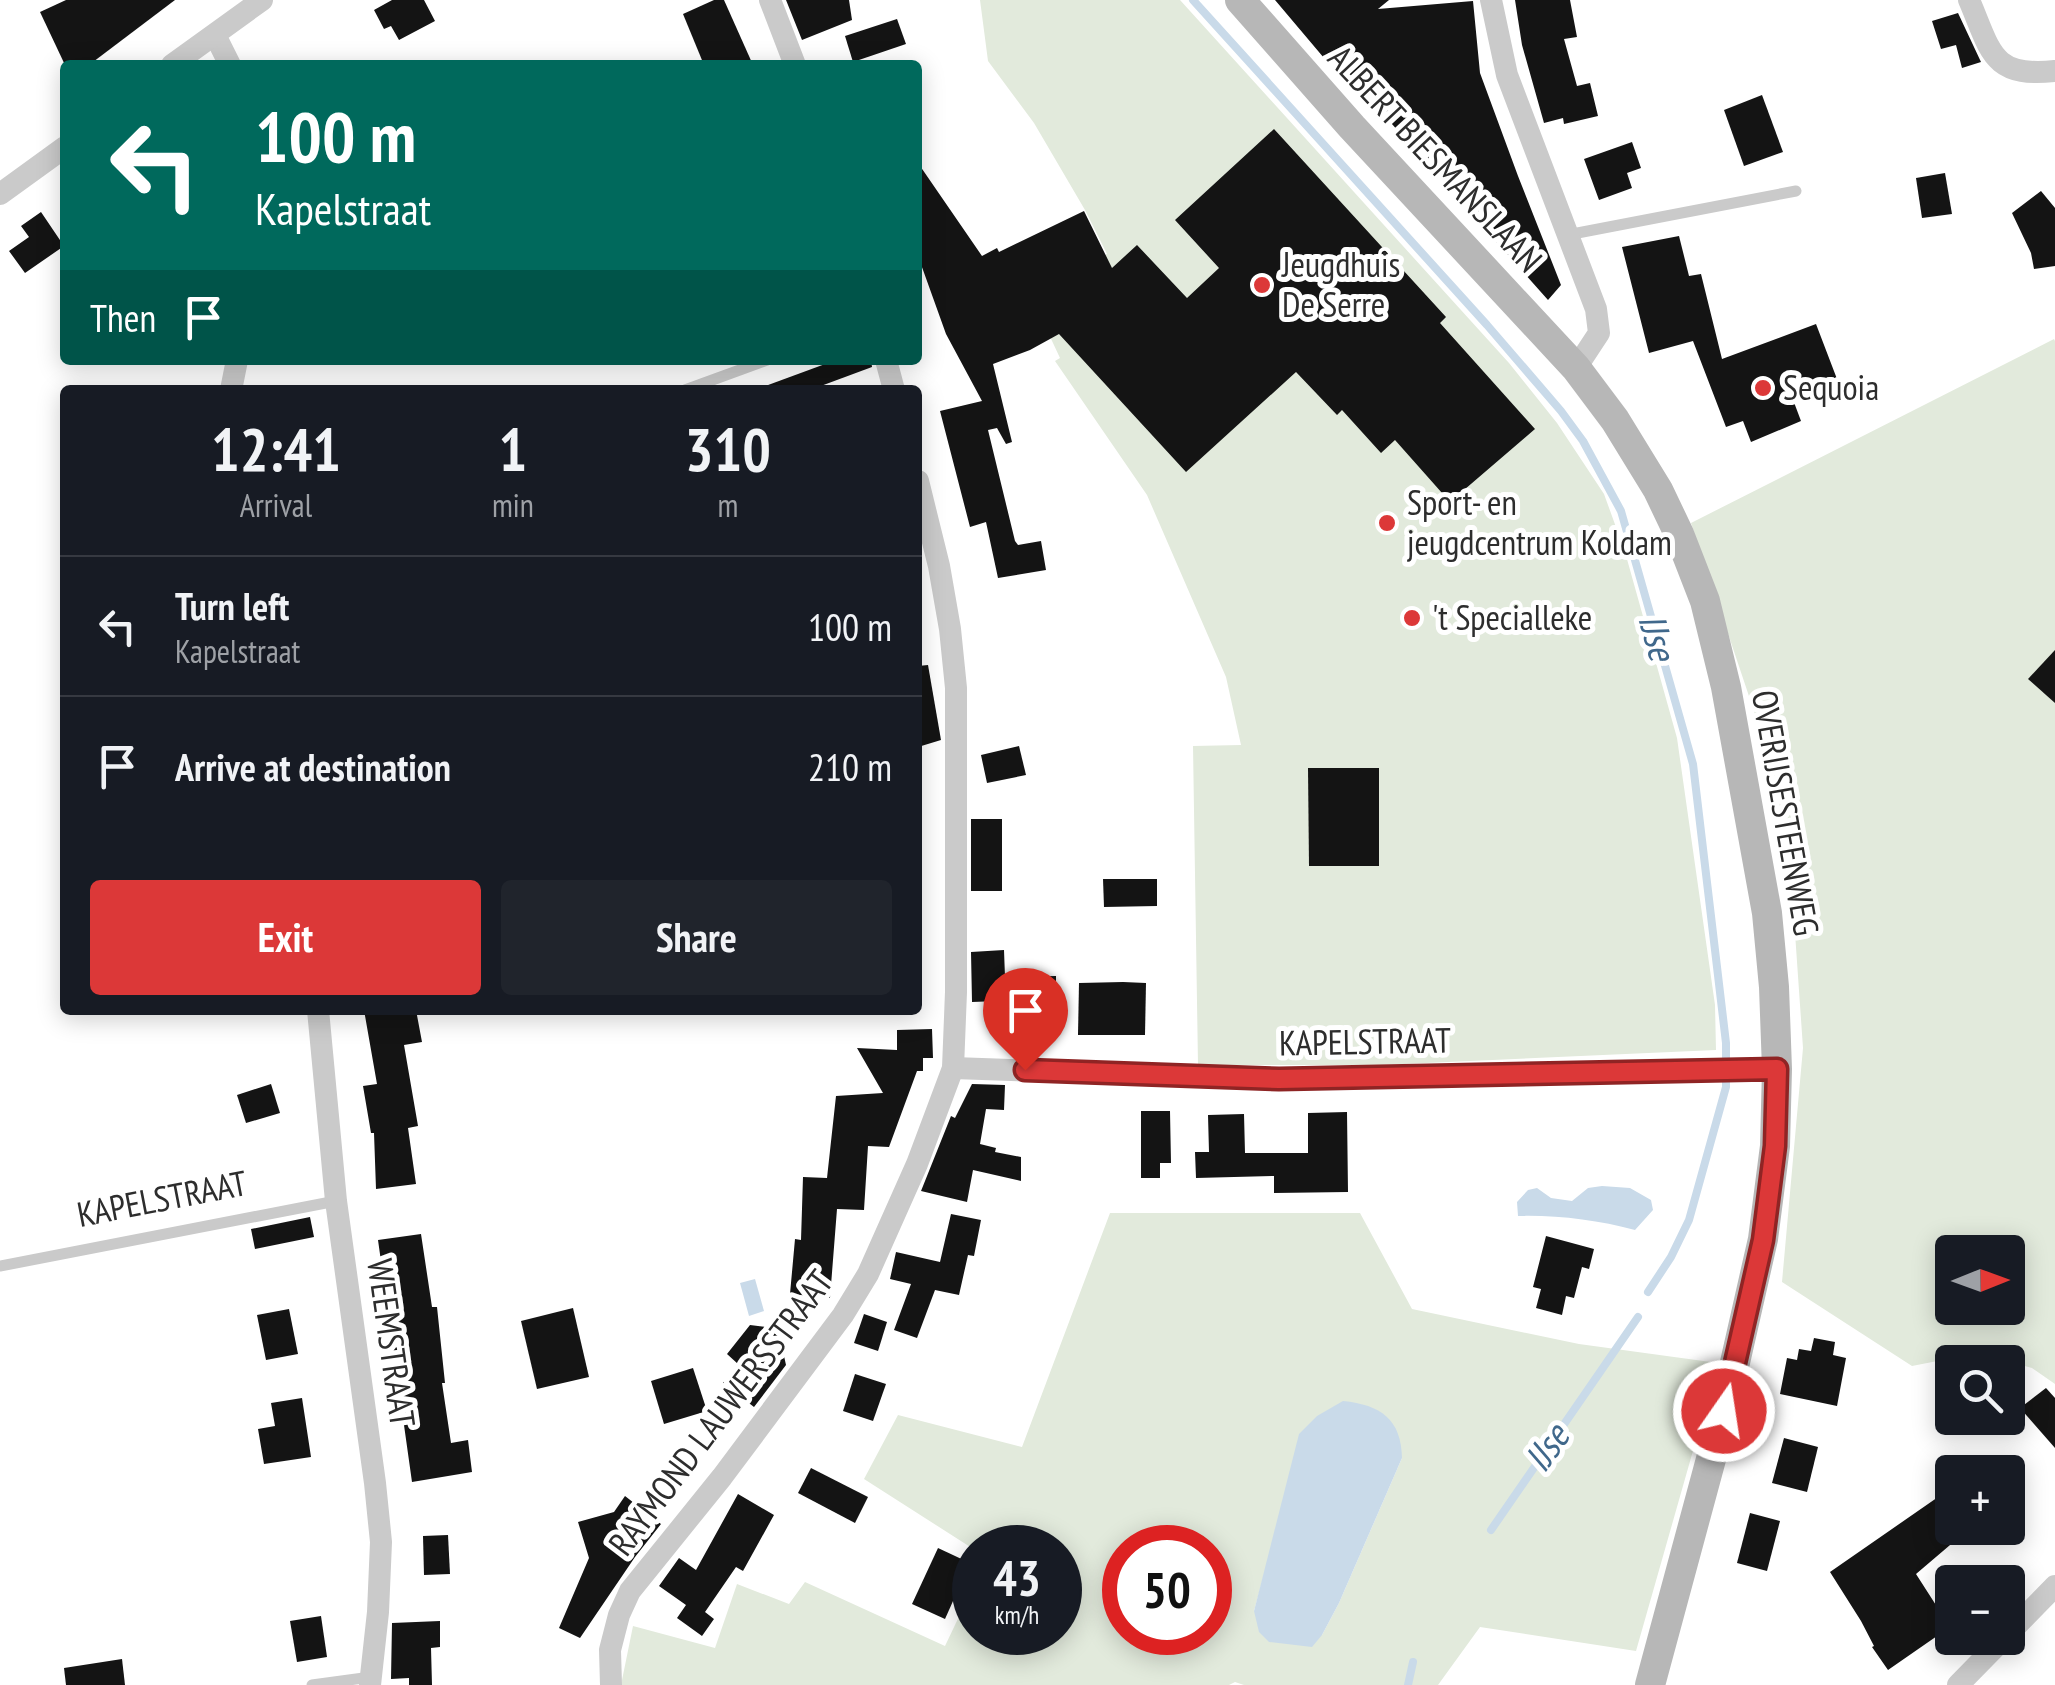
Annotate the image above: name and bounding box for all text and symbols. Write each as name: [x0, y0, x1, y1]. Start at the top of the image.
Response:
street label: ALBERT BIESMANSLAAN: [1319, 35, 1553, 281]
text: 100 m: [255, 91, 416, 181]
icon: left: [90, 100, 220, 230]
text: Kapelstraat: [255, 179, 431, 237]
place label: Jeugdhuis De Serre: [1281, 241, 1400, 327]
marker: Jeugdhuis De Serre: [1251, 274, 1273, 296]
icon: arrive: [176, 290, 231, 345]
text: Then: [90, 293, 156, 342]
place label: Sequoia: [1783, 364, 1879, 410]
marker: Sequoia: [1752, 377, 1774, 399]
text: 12:41: [211, 410, 341, 488]
text: 1: [499, 410, 527, 488]
text: 310: [685, 410, 771, 488]
place label: Sport- en jeugdcentrum Koldam: [1407, 479, 1672, 565]
text: Arrival: [240, 484, 312, 526]
text: min: [492, 484, 534, 526]
text: m: [717, 484, 738, 526]
marker: Sport- en jeugdcentrum Koldam: [1376, 512, 1398, 534]
text: Turn left: [175, 581, 289, 630]
place label: 't Specialleke: [1432, 594, 1592, 640]
icon: left: [90, 599, 145, 654]
text: 100 m: [808, 602, 892, 651]
marker: 't Specialleke: [1401, 607, 1423, 629]
water label: IJse: [1628, 607, 1689, 668]
text: Kapelstraat: [175, 630, 300, 672]
street label: OVERIJSESTEENWEG: [1742, 687, 1830, 939]
icon: arrive: [90, 739, 145, 794]
text: Arrive at destination: [175, 742, 451, 791]
text: 210 m: [808, 742, 892, 791]
button: Exit: [90, 880, 481, 995]
button: Share: [501, 880, 892, 995]
pin: [983, 968, 1068, 1071]
icon: arrive: [998, 983, 1053, 1038]
street label: KAPELSTRAAT: [1279, 1016, 1452, 1065]
street label: KAPELSTRAAT: [73, 1159, 251, 1237]
north arrow: [1935, 1235, 2025, 1325]
map controls: [1935, 1235, 2025, 1655]
street label: WEEMSTRAAT: [357, 1256, 427, 1430]
street label: RAYMOND LAUWERSSTRAAT: [598, 1260, 843, 1564]
button: search: [1935, 1345, 2025, 1435]
position arrow: [1672, 1359, 1776, 1463]
water label: IJse: [1512, 1412, 1581, 1480]
button: +: [1935, 1455, 2025, 1545]
speed limit sign: 50: [1102, 1525, 1232, 1655]
text: 43: [993, 1545, 1041, 1610]
button: −: [1935, 1565, 2025, 1655]
text: km/h: [995, 1599, 1039, 1631]

